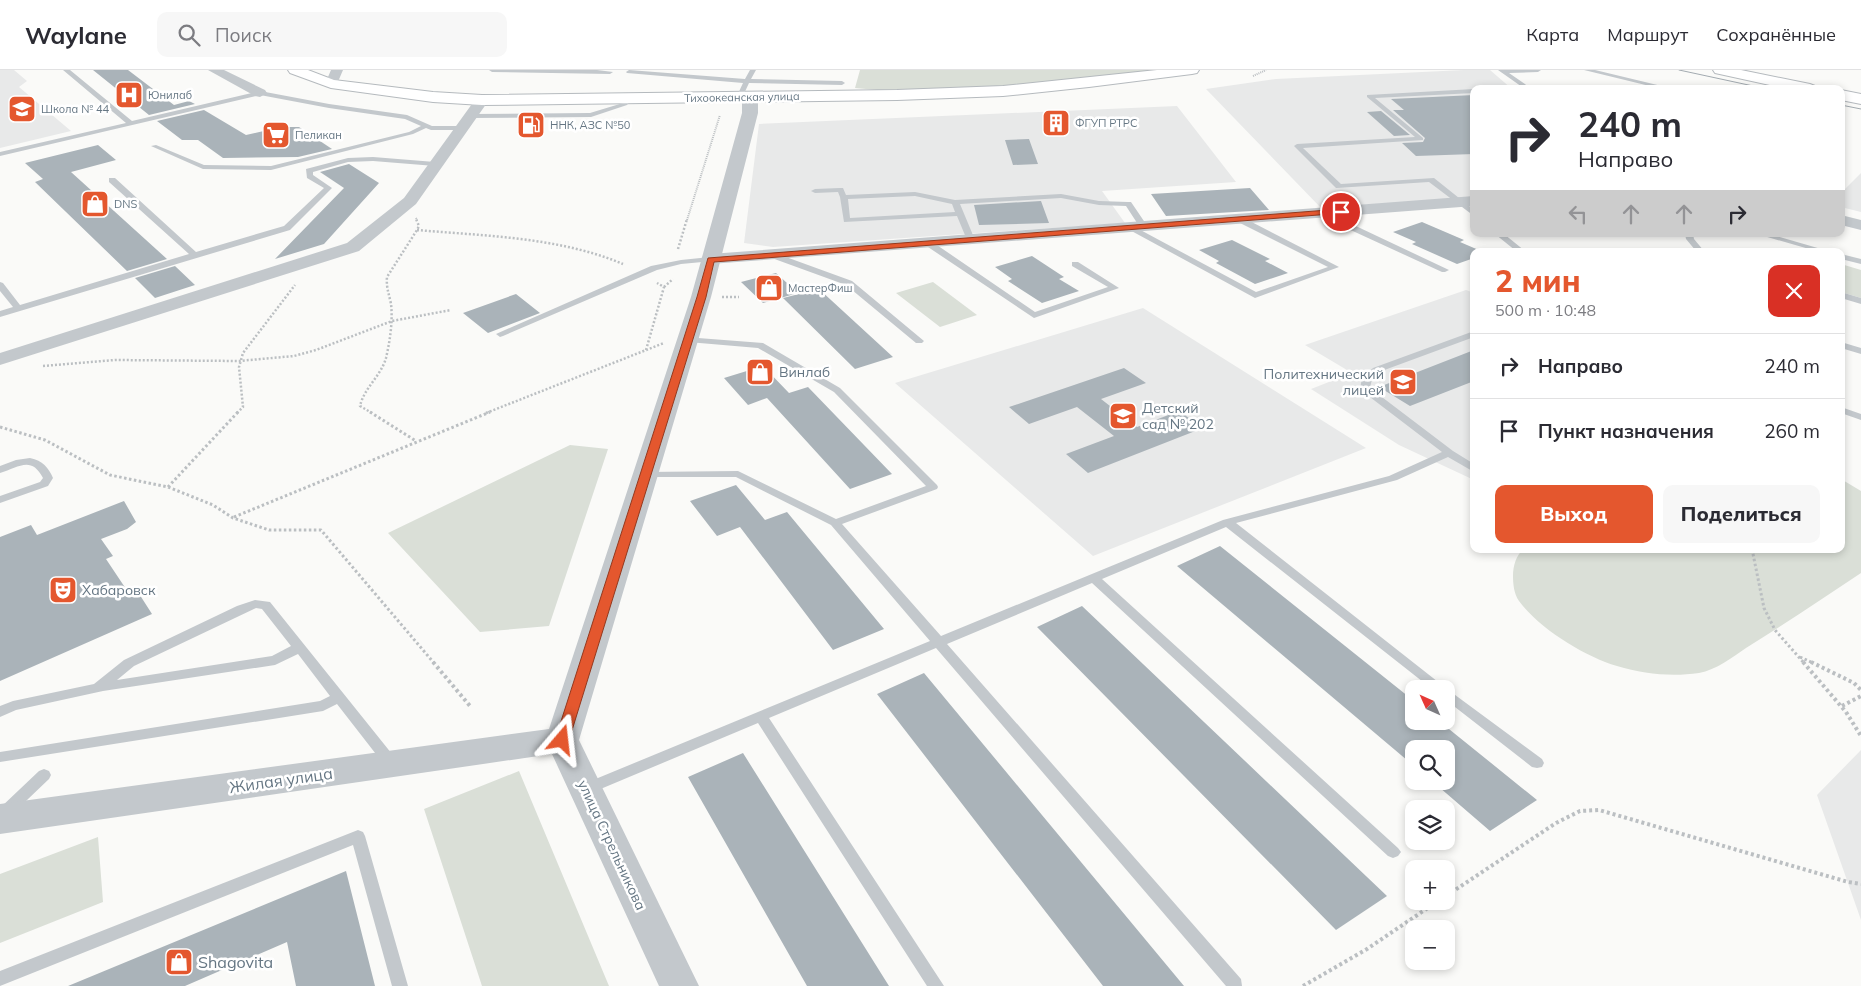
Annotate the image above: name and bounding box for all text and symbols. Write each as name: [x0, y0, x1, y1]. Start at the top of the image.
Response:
search box: [157, 12, 507, 57]
text: Waylane: [25, 20, 127, 50]
icon: search: [175, 21, 203, 49]
text: Поиск: [215, 23, 272, 47]
text: Карта: [1526, 23, 1579, 46]
text: Маршрут: [1607, 23, 1688, 46]
text: Сохранённые: [1716, 23, 1836, 46]
hospital icon: Юнилаб: [114, 80, 144, 110]
place label: Юнилаб: [148, 88, 192, 102]
street label: Тихоокеанская улица: [684, 89, 800, 105]
school or university icon: Школа № 44: [7, 94, 37, 124]
place label: Школа № 44: [41, 102, 110, 116]
text: 240 m: [1578, 102, 1682, 146]
icon: right: [1495, 105, 1560, 170]
building icon: ФГУП РТРС: [1041, 108, 1071, 138]
fuel station icon: ННК, АЗС №50: [516, 110, 546, 140]
place label: ФГУП РТРС: [1075, 116, 1137, 130]
place label: ННК, АЗС №50: [550, 118, 631, 132]
supermarket icon: Пеликан: [261, 120, 291, 150]
place label: Пеликан: [295, 128, 342, 142]
text: Направо: [1578, 145, 1673, 173]
shop icon: DNS: [80, 189, 110, 219]
pin: [1320, 191, 1362, 233]
place label: DNS: [114, 197, 137, 211]
icon: arrive: [1327, 198, 1355, 226]
icon: left: [1564, 200, 1592, 228]
icon: ahead: [1617, 200, 1645, 228]
icon: ahead: [1670, 200, 1698, 228]
icon: right: [1723, 200, 1751, 228]
text: 2 мин: [1495, 262, 1581, 300]
button: close: [1768, 265, 1820, 317]
shop icon: МастерФиш: [754, 273, 784, 303]
place label: МастерФиш: [788, 281, 853, 295]
text: 500 m · 10:48: [1495, 300, 1596, 320]
icon: right: [1495, 352, 1523, 380]
text: Направо: [1538, 354, 1623, 378]
text: 240 m: [1764, 354, 1820, 378]
shop icon: Винлаб: [745, 357, 775, 387]
place label: Винлаб: [779, 363, 830, 381]
place label: Политехнический лицей: [1264, 365, 1384, 399]
school or university icon: Политехнический лицей: [1388, 367, 1418, 397]
place label: Детский сад № 202: [1142, 399, 1214, 433]
school or university icon: Детский сад № 202: [1108, 401, 1138, 431]
icon: arrive: [1495, 417, 1523, 445]
text: Пункт назначения: [1538, 419, 1714, 443]
text: 260 m: [1764, 419, 1820, 443]
button: Выход: [1495, 485, 1653, 543]
button: Поделиться: [1663, 485, 1820, 543]
theatre icon: Хабаровск: [48, 575, 78, 605]
place label: Хабаровск: [82, 581, 156, 599]
north arrow: [1405, 680, 1455, 730]
map controls: [1405, 680, 1455, 970]
position arrow: [535, 713, 587, 765]
button: search: [1405, 740, 1455, 790]
street label: Жилая улица: [228, 763, 334, 797]
street label: улица Стрельникова: [574, 777, 650, 913]
button: layers: [1405, 800, 1455, 850]
button: +: [1405, 860, 1455, 910]
button: −: [1405, 920, 1455, 970]
shop icon: Shagovita: [164, 947, 194, 977]
place label: Shagovita: [198, 952, 273, 972]

